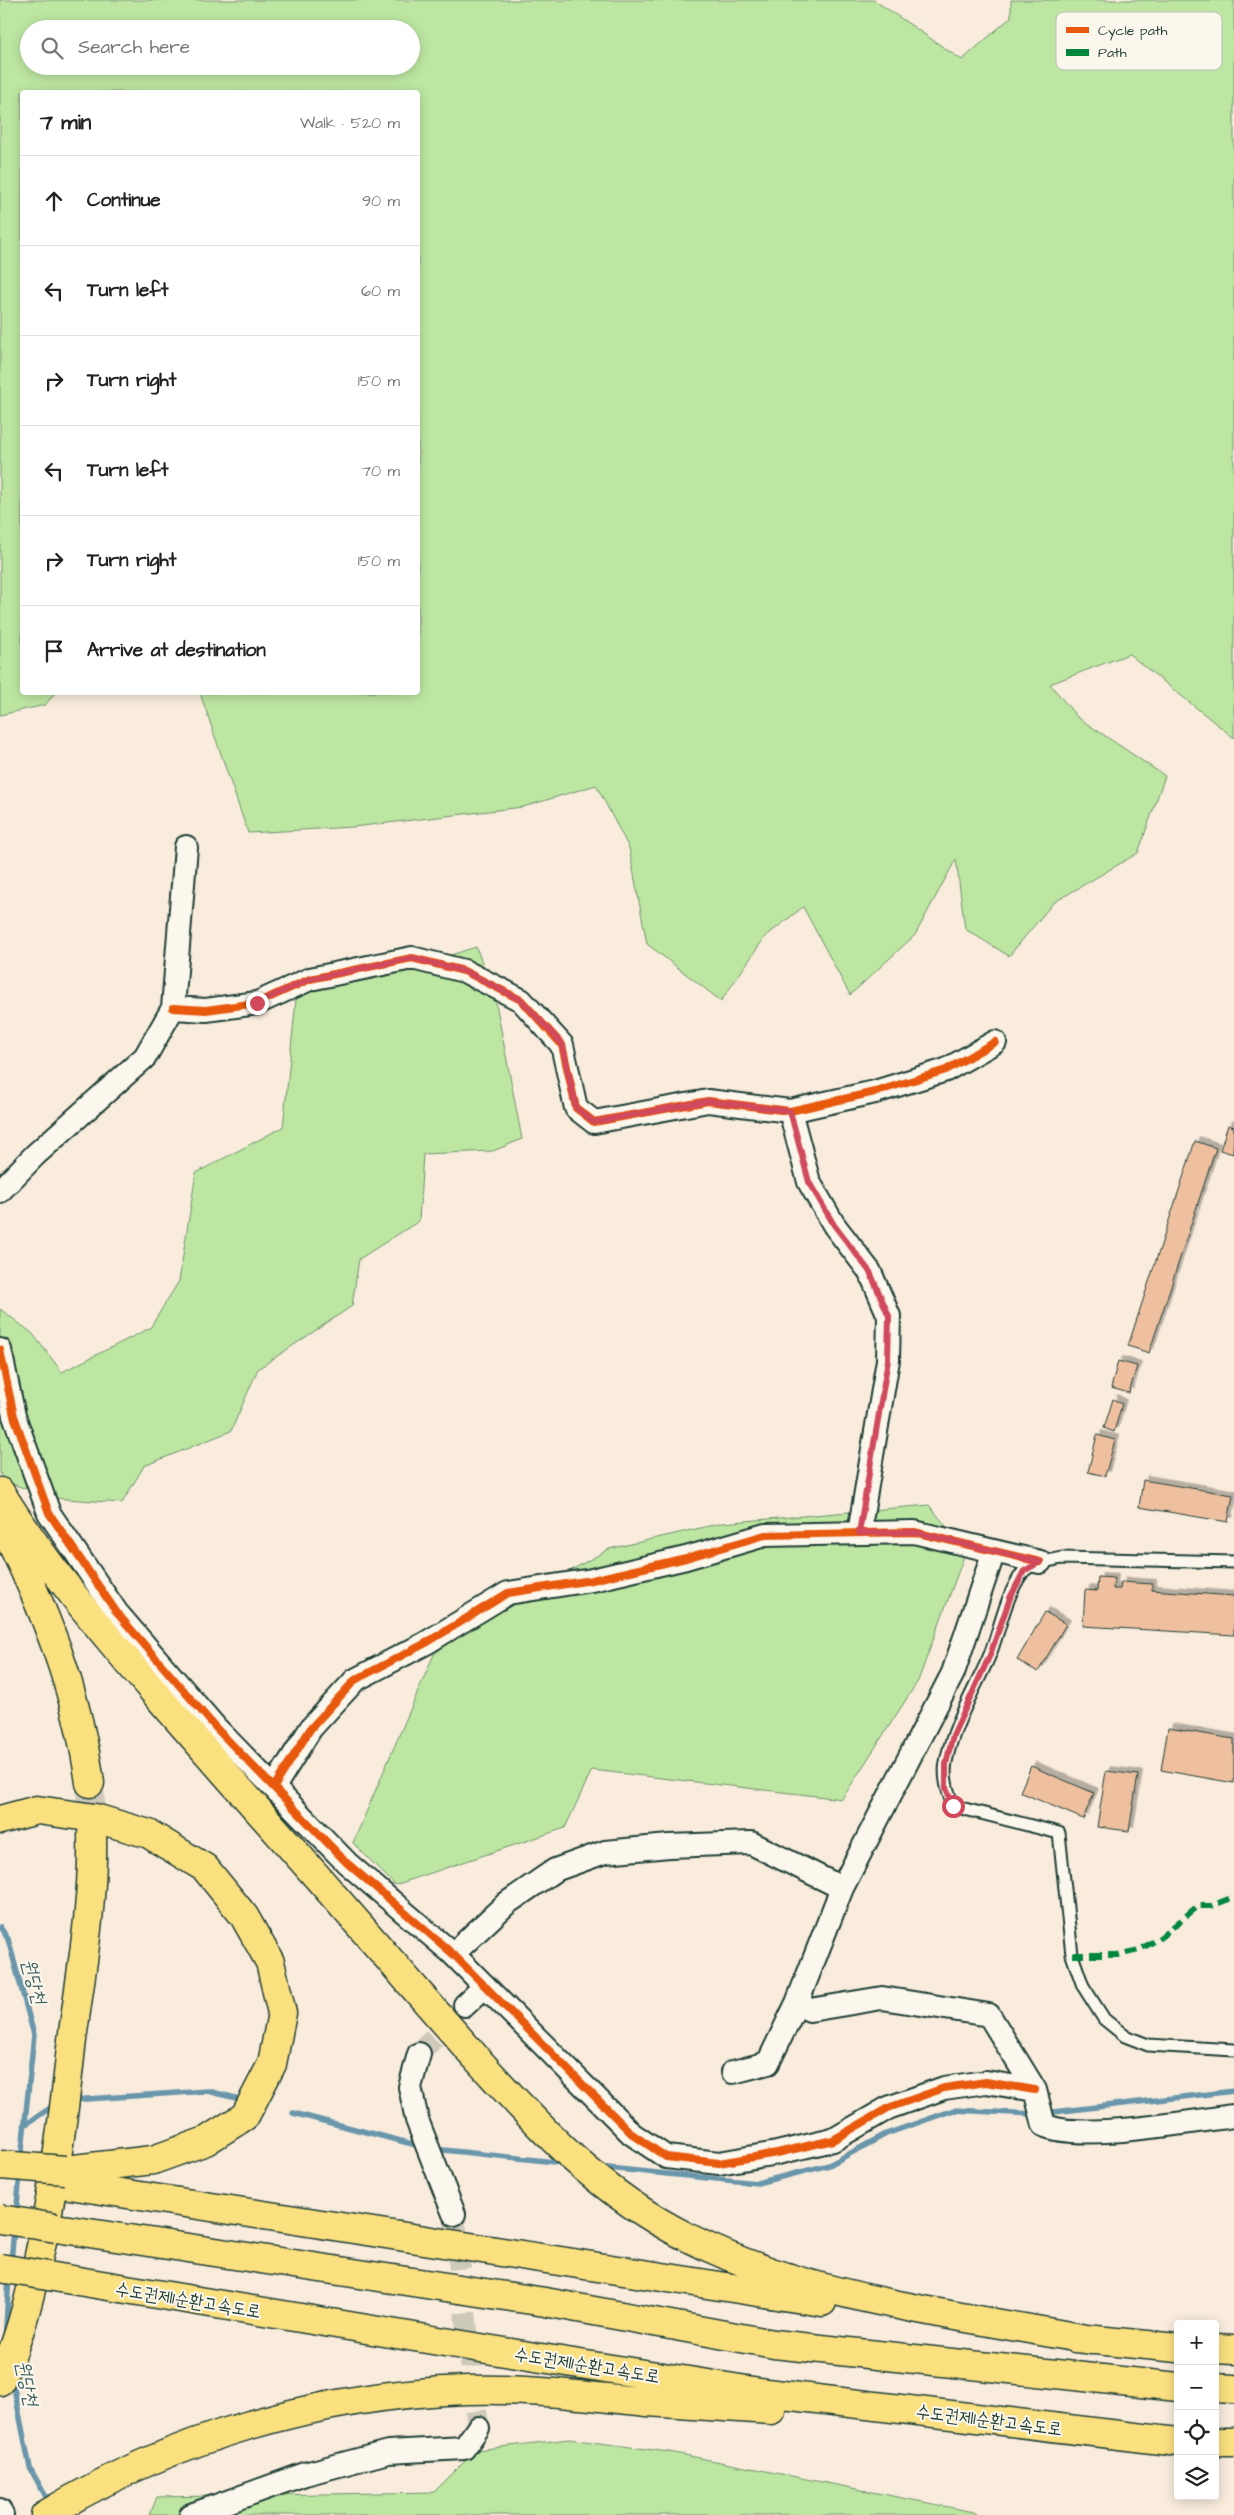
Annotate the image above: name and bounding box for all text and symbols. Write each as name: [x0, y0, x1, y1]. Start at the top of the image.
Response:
legend: [1056, 12, 1222, 70]
search box: [20, 20, 420, 75]
text: Cycle path: [1098, 21, 1167, 41]
icon: search: [38, 34, 66, 62]
text: Search here: [78, 34, 190, 61]
text: Path: [1098, 43, 1127, 63]
text: 7 min: [40, 108, 91, 137]
text: Walk · 520 m: [300, 112, 400, 134]
icon: ahead: [40, 187, 68, 215]
text: Continue: [87, 187, 161, 214]
text: 90 m: [362, 190, 400, 212]
icon: left: [40, 277, 68, 305]
text: Turn left: [87, 277, 168, 304]
text: 60 m: [361, 280, 400, 302]
icon: right: [40, 367, 68, 395]
text: Turn right: [87, 367, 176, 394]
text: 150 m: [358, 370, 400, 392]
icon: left: [40, 457, 68, 485]
text: Turn left: [87, 457, 168, 484]
text: 70 m: [361, 460, 400, 482]
icon: right: [40, 547, 68, 575]
text: Turn right: [87, 547, 176, 574]
text: 150 m: [358, 550, 400, 572]
icon: arrive: [40, 637, 68, 665]
text: Arrive at destination: [87, 637, 266, 664]
route end: [246, 992, 269, 1015]
route start: [942, 1795, 965, 1818]
water label: 원당천: [15, 1956, 53, 2009]
street label: 수도권제1순환고속도로: [113, 2277, 263, 2324]
map controls: [1174, 2320, 1219, 2500]
button: +: [1174, 2320, 1219, 2365]
street label: 수도권제1순환고속도로: [512, 2342, 662, 2389]
water label: 원당천: [9, 2358, 45, 2410]
button: −: [1174, 2365, 1219, 2410]
street label: 수도권제1순환고속도로: [914, 2399, 1063, 2442]
button: locate: [1174, 2410, 1219, 2455]
button: layers: [1174, 2455, 1219, 2500]

